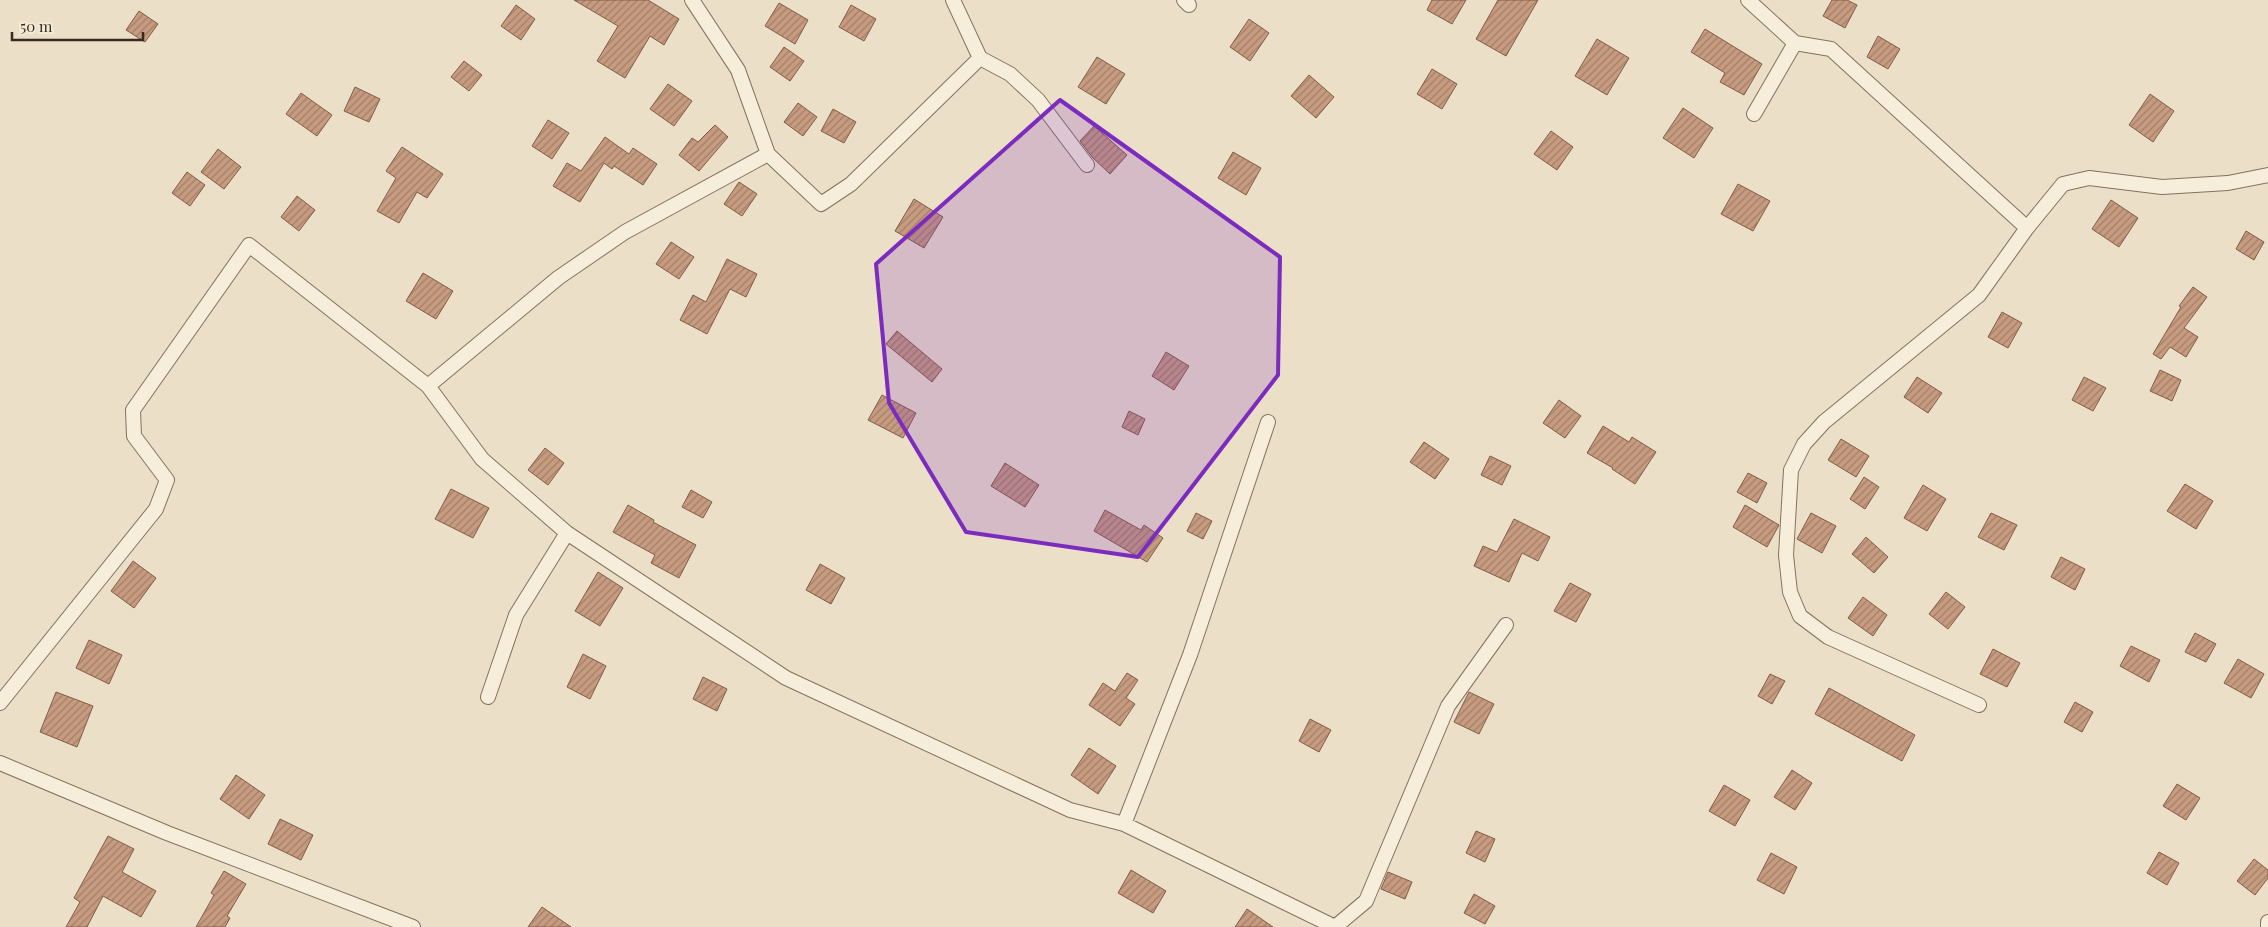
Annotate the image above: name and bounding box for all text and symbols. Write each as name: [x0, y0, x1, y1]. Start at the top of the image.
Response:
scale bar: [12, 10, 144, 42]
text: 50 m: [20, 16, 53, 36]

